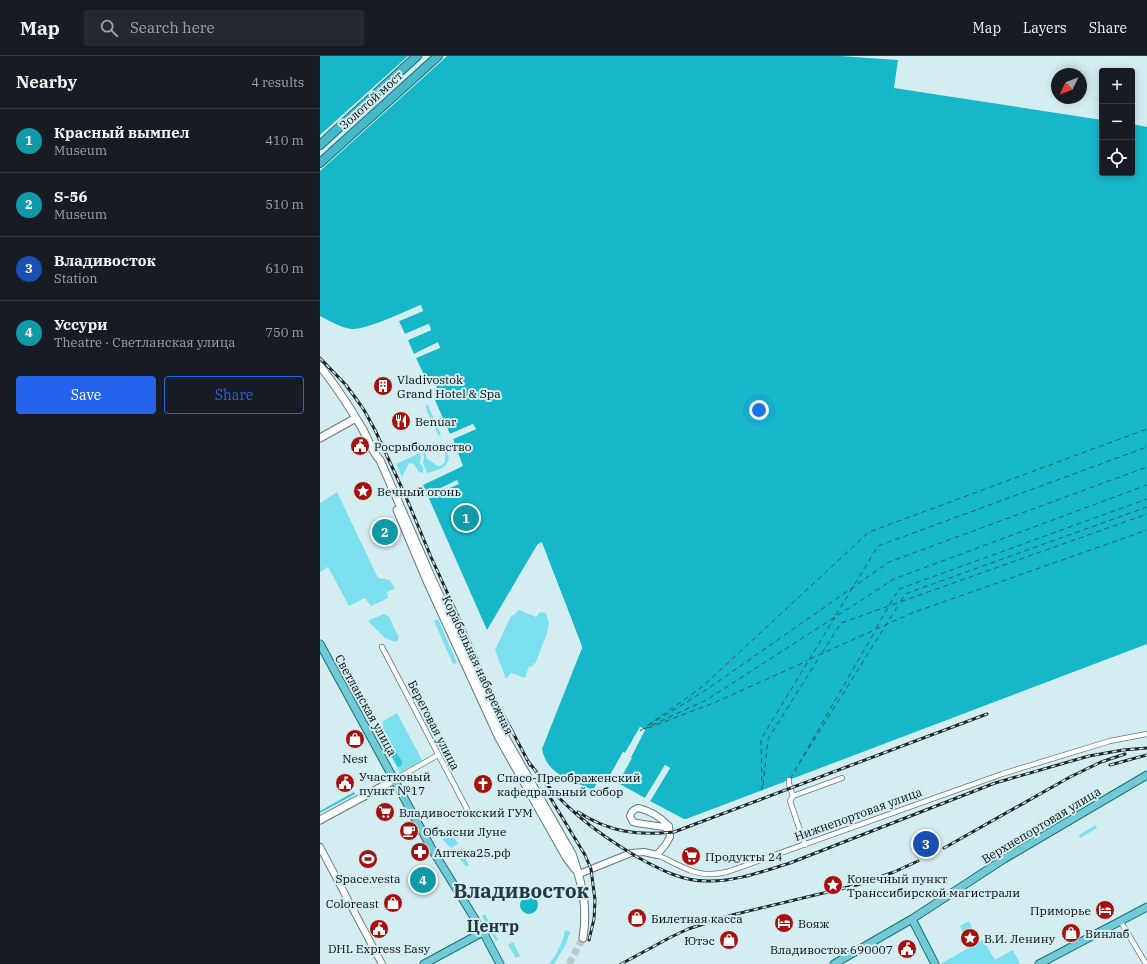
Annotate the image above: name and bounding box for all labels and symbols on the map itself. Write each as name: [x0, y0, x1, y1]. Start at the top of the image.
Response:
street label: Золотой мост: [336, 68, 406, 132]
north arrow: [1051, 68, 1087, 104]
place label: Vladivostok Grand Hotel & Spa: [397, 372, 501, 401]
building icon: Vladivostok Grand Hotel & Spa: [372, 375, 394, 397]
your location: [749, 400, 769, 420]
restaurant icon: Benuar: [390, 410, 412, 432]
place label: Benuar: [415, 414, 457, 429]
public building icon: Росрыболовство: [349, 435, 371, 457]
place label: Росрыболовство: [374, 439, 472, 454]
place icon: Вечный огонь: [352, 480, 374, 502]
place label: Вечный огонь: [377, 484, 461, 499]
pin: 1: [453, 503, 479, 533]
pin: 2: [372, 517, 398, 547]
street label: Корабельная набережная: [439, 593, 517, 737]
street label: Светланская улица: [332, 652, 400, 759]
street label: Береговая улица: [405, 677, 463, 773]
shop icon: Nest: [344, 728, 366, 750]
place label: Nest: [342, 751, 368, 766]
place label: Участковый пункт №17: [359, 769, 431, 798]
place label: Спасо-Преображенский кафедральный собор: [497, 770, 641, 799]
public building icon: Участковый пункт №17: [334, 772, 356, 794]
church icon: Спасо-Преображенский кафедральный собор: [472, 773, 494, 795]
street label: Верхнепортовая улица: [979, 783, 1104, 867]
street label: Нижнепортовая улица: [792, 784, 924, 844]
supermarket icon: Владивостокский ГУМ: [374, 801, 396, 823]
place label: Владивостокский ГУМ: [399, 805, 533, 820]
cafe icon: Объясни Луне: [398, 820, 420, 842]
place label: Объясни Луне: [423, 824, 506, 839]
pin: 3: [913, 829, 939, 859]
pharmacy icon: Аптека25.рф: [409, 841, 431, 863]
place label: Аптека25.рф: [434, 845, 510, 860]
supermarket icon: Продукты 24: [680, 845, 702, 867]
sports icon: Space.vesta: [357, 848, 379, 870]
place label: Продукты 24: [705, 849, 782, 864]
pin: 4: [410, 865, 436, 895]
place label: Space.vesta: [335, 871, 401, 886]
place label: Конечный пункт Транссибирской магистрали: [847, 871, 1020, 900]
place icon: Конечный пункт Транссибирской магистрали: [822, 874, 844, 896]
district label: Владивосток: [453, 877, 589, 904]
shop icon: Coloreast: [382, 892, 404, 914]
place label: Coloreast: [326, 896, 379, 911]
hotel icon: Приморье: [1094, 899, 1116, 921]
place label: Приморье: [1030, 903, 1091, 918]
shop icon: Билетная касса: [626, 907, 648, 929]
place label: Билетная касса: [651, 911, 743, 926]
hotel icon: Вояж: [773, 912, 795, 934]
district label: Центр: [467, 916, 519, 936]
place label: Вояж: [798, 916, 830, 931]
public building icon: DHL Express Easy: [368, 918, 390, 940]
shop icon: Винлаб: [1060, 922, 1082, 944]
place label: Винлаб: [1085, 926, 1130, 941]
place icon: В.И. Ленину: [959, 927, 981, 949]
shop icon: Ютэс: [718, 929, 740, 951]
place label: В.И. Ленину: [984, 931, 1056, 946]
place label: Ютэс: [684, 933, 715, 948]
public building icon: Владивосток 690007: [896, 938, 918, 960]
place label: DHL Express Easy: [328, 941, 431, 956]
place label: Владивосток 690007: [770, 942, 893, 957]

